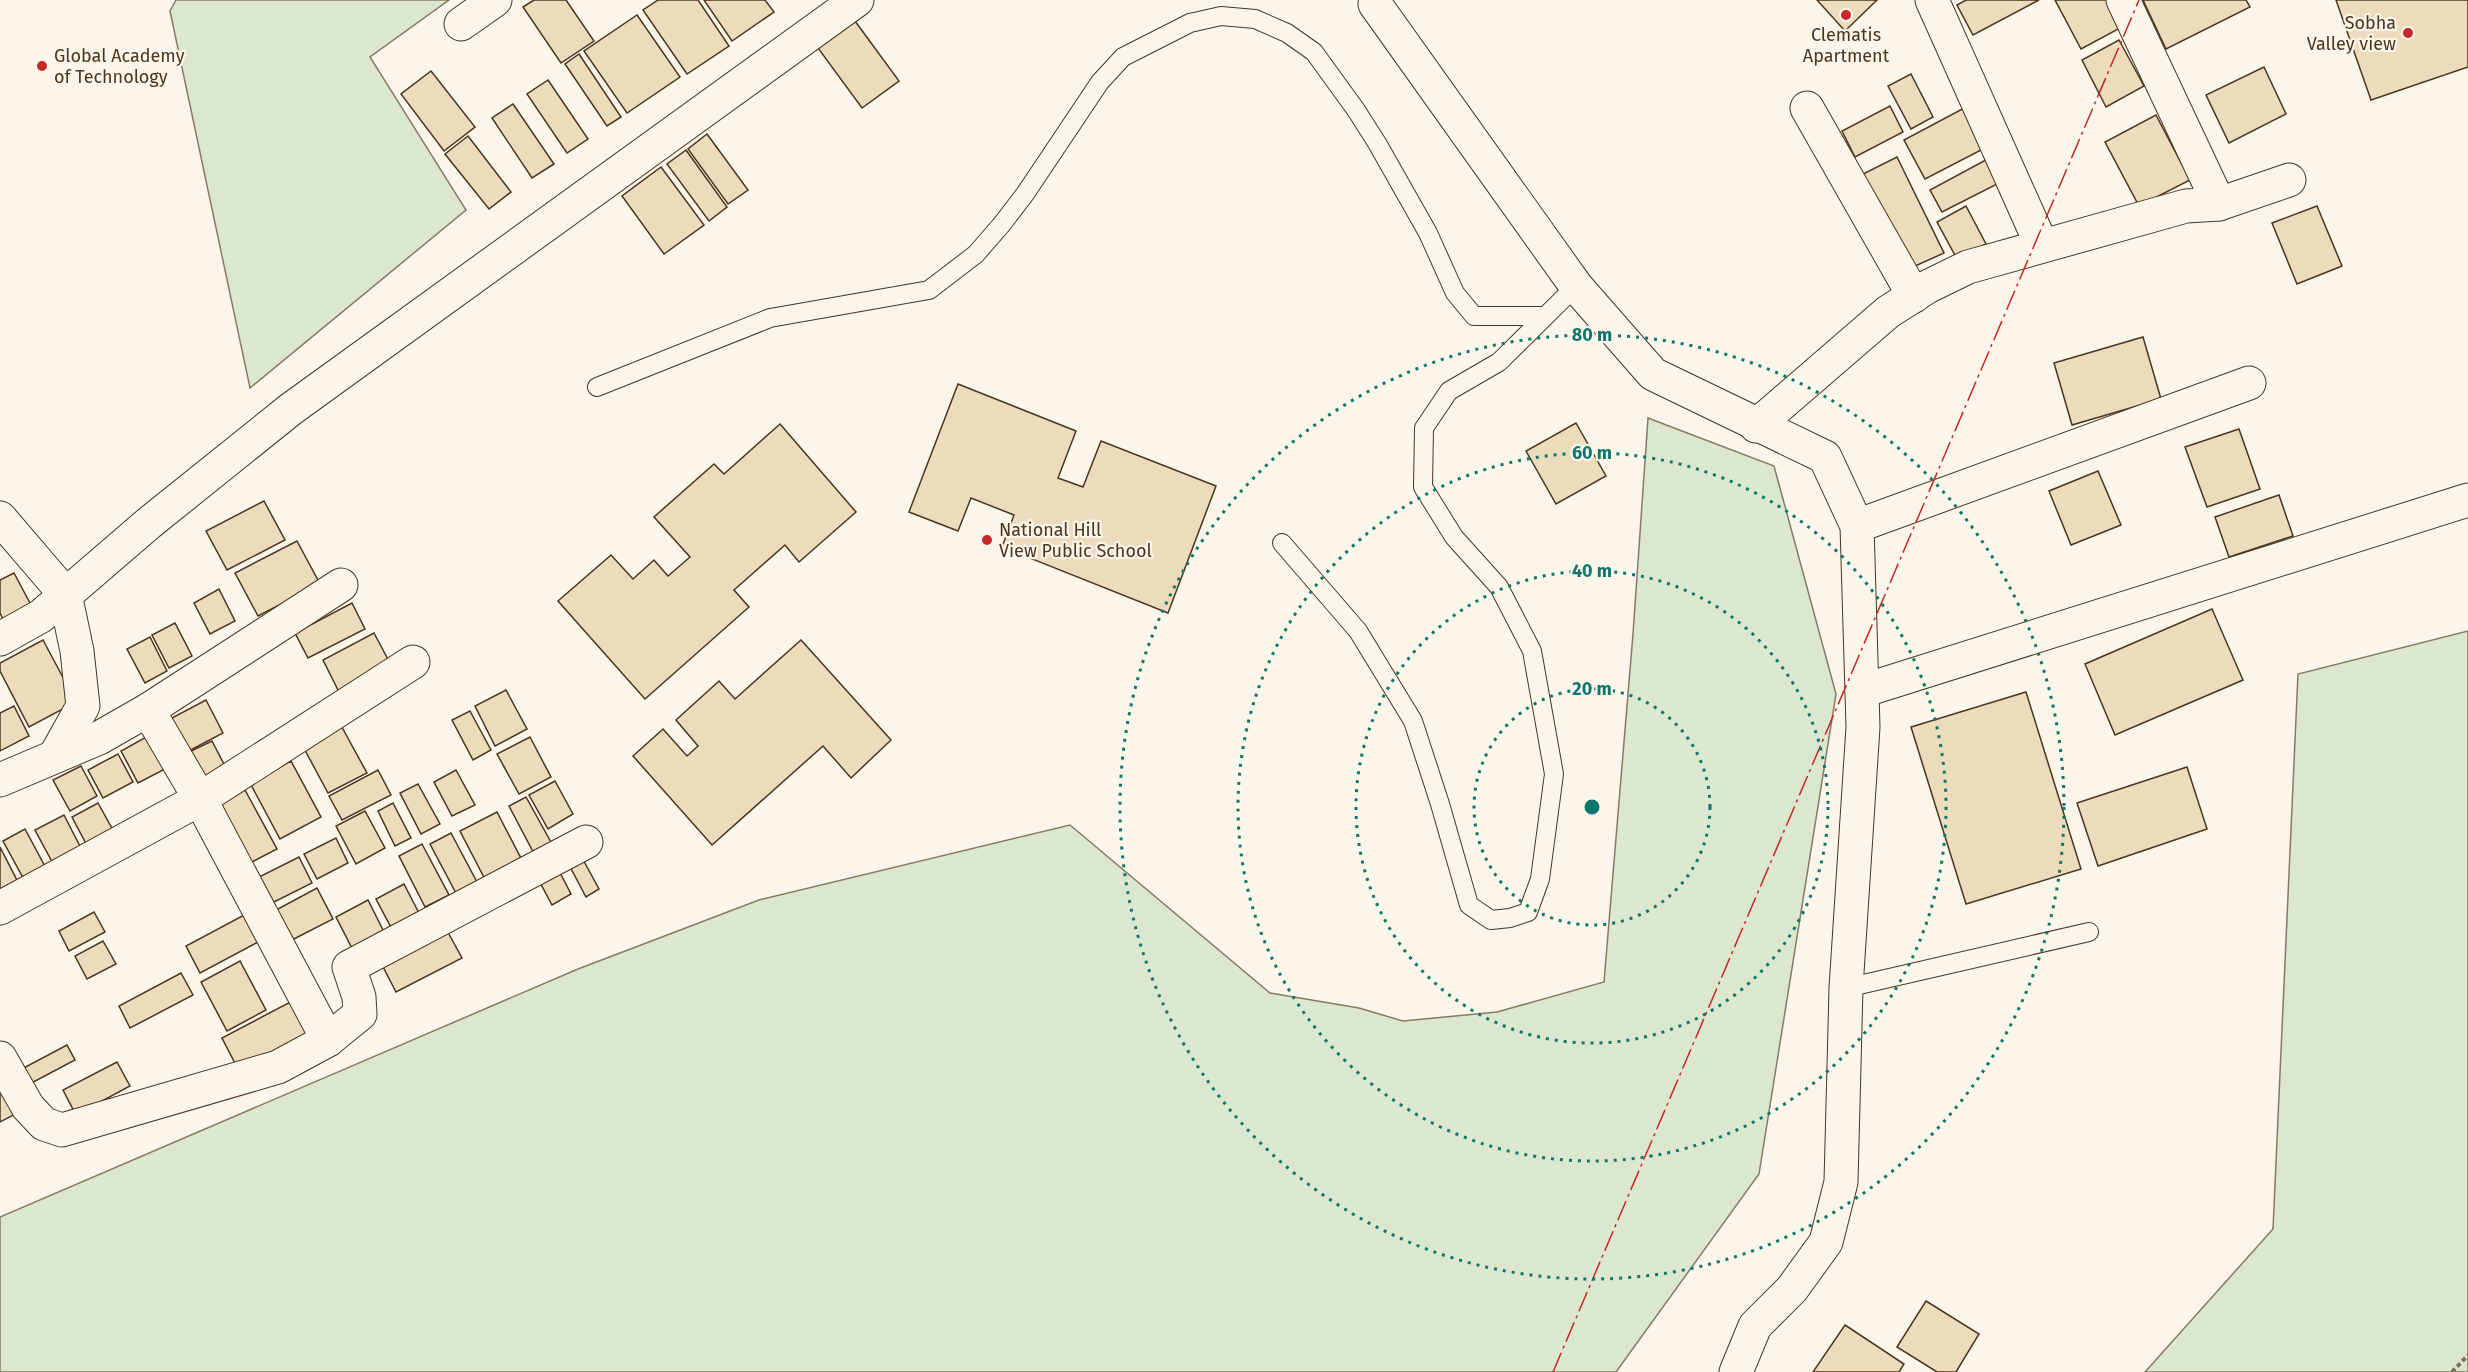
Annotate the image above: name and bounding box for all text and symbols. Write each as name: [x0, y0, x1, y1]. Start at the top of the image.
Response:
marker: Clematis Apartment: [1839, 8, 1853, 22]
place label: Sobha Valley view: [2307, 12, 2396, 55]
place label: Clematis Apartment: [1803, 24, 1890, 67]
marker: Sobha Valley view: [2401, 26, 2415, 40]
place label: Global Academy of Technology: [54, 45, 185, 88]
marker: Global Academy of Technology: [35, 59, 49, 73]
text: 80 m: [1572, 324, 1612, 346]
text: 60 m: [1572, 442, 1612, 464]
place label: National Hill View Public School: [999, 519, 1152, 562]
marker: National Hill View Public School: [980, 533, 994, 547]
text: 40 m: [1572, 560, 1612, 582]
text: 20 m: [1572, 678, 1612, 700]
centre of rings: [1582, 797, 1602, 817]

